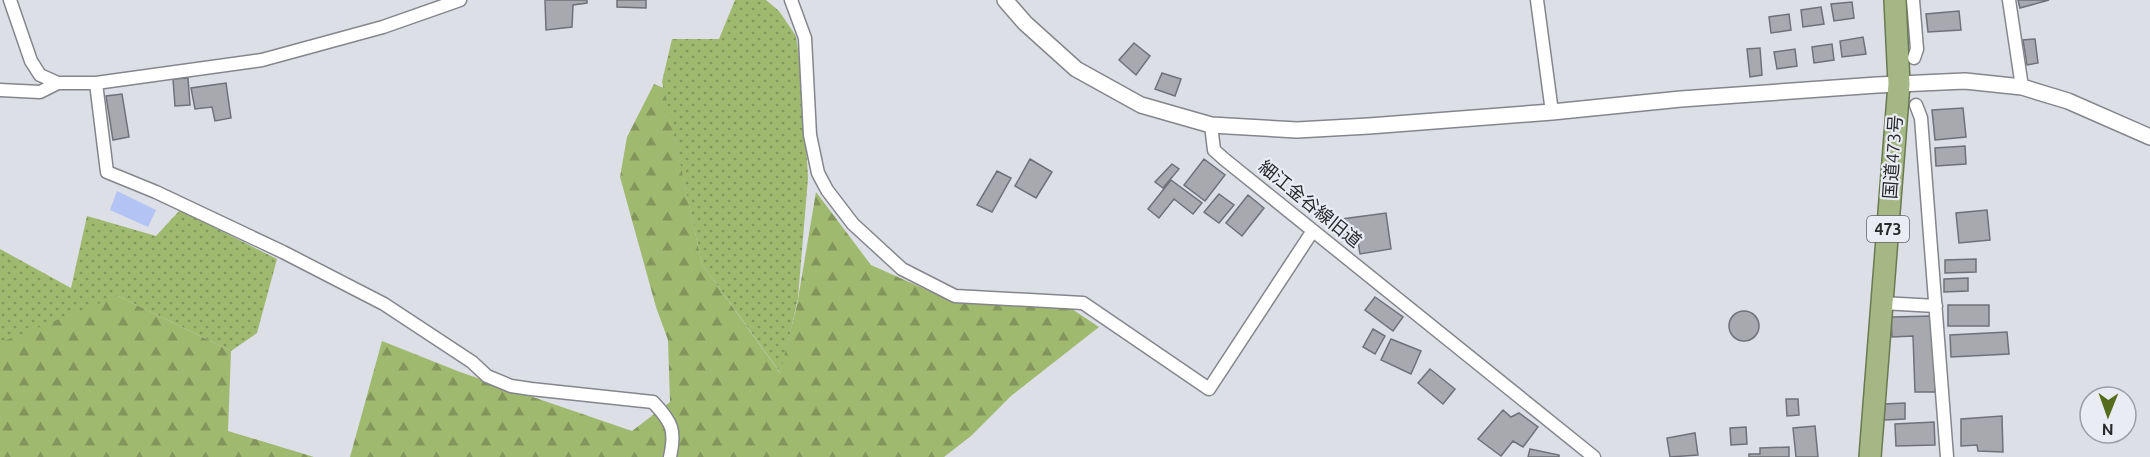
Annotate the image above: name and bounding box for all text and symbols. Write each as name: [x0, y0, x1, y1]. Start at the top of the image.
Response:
street label: 国道473号: [1879, 114, 1905, 200]
street label: 細江金谷線旧道: [1255, 156, 1366, 251]
road number: 473: [1867, 216, 1909, 242]
north arrow: [2078, 385, 2138, 445]
text: N: [2102, 421, 2114, 439]

